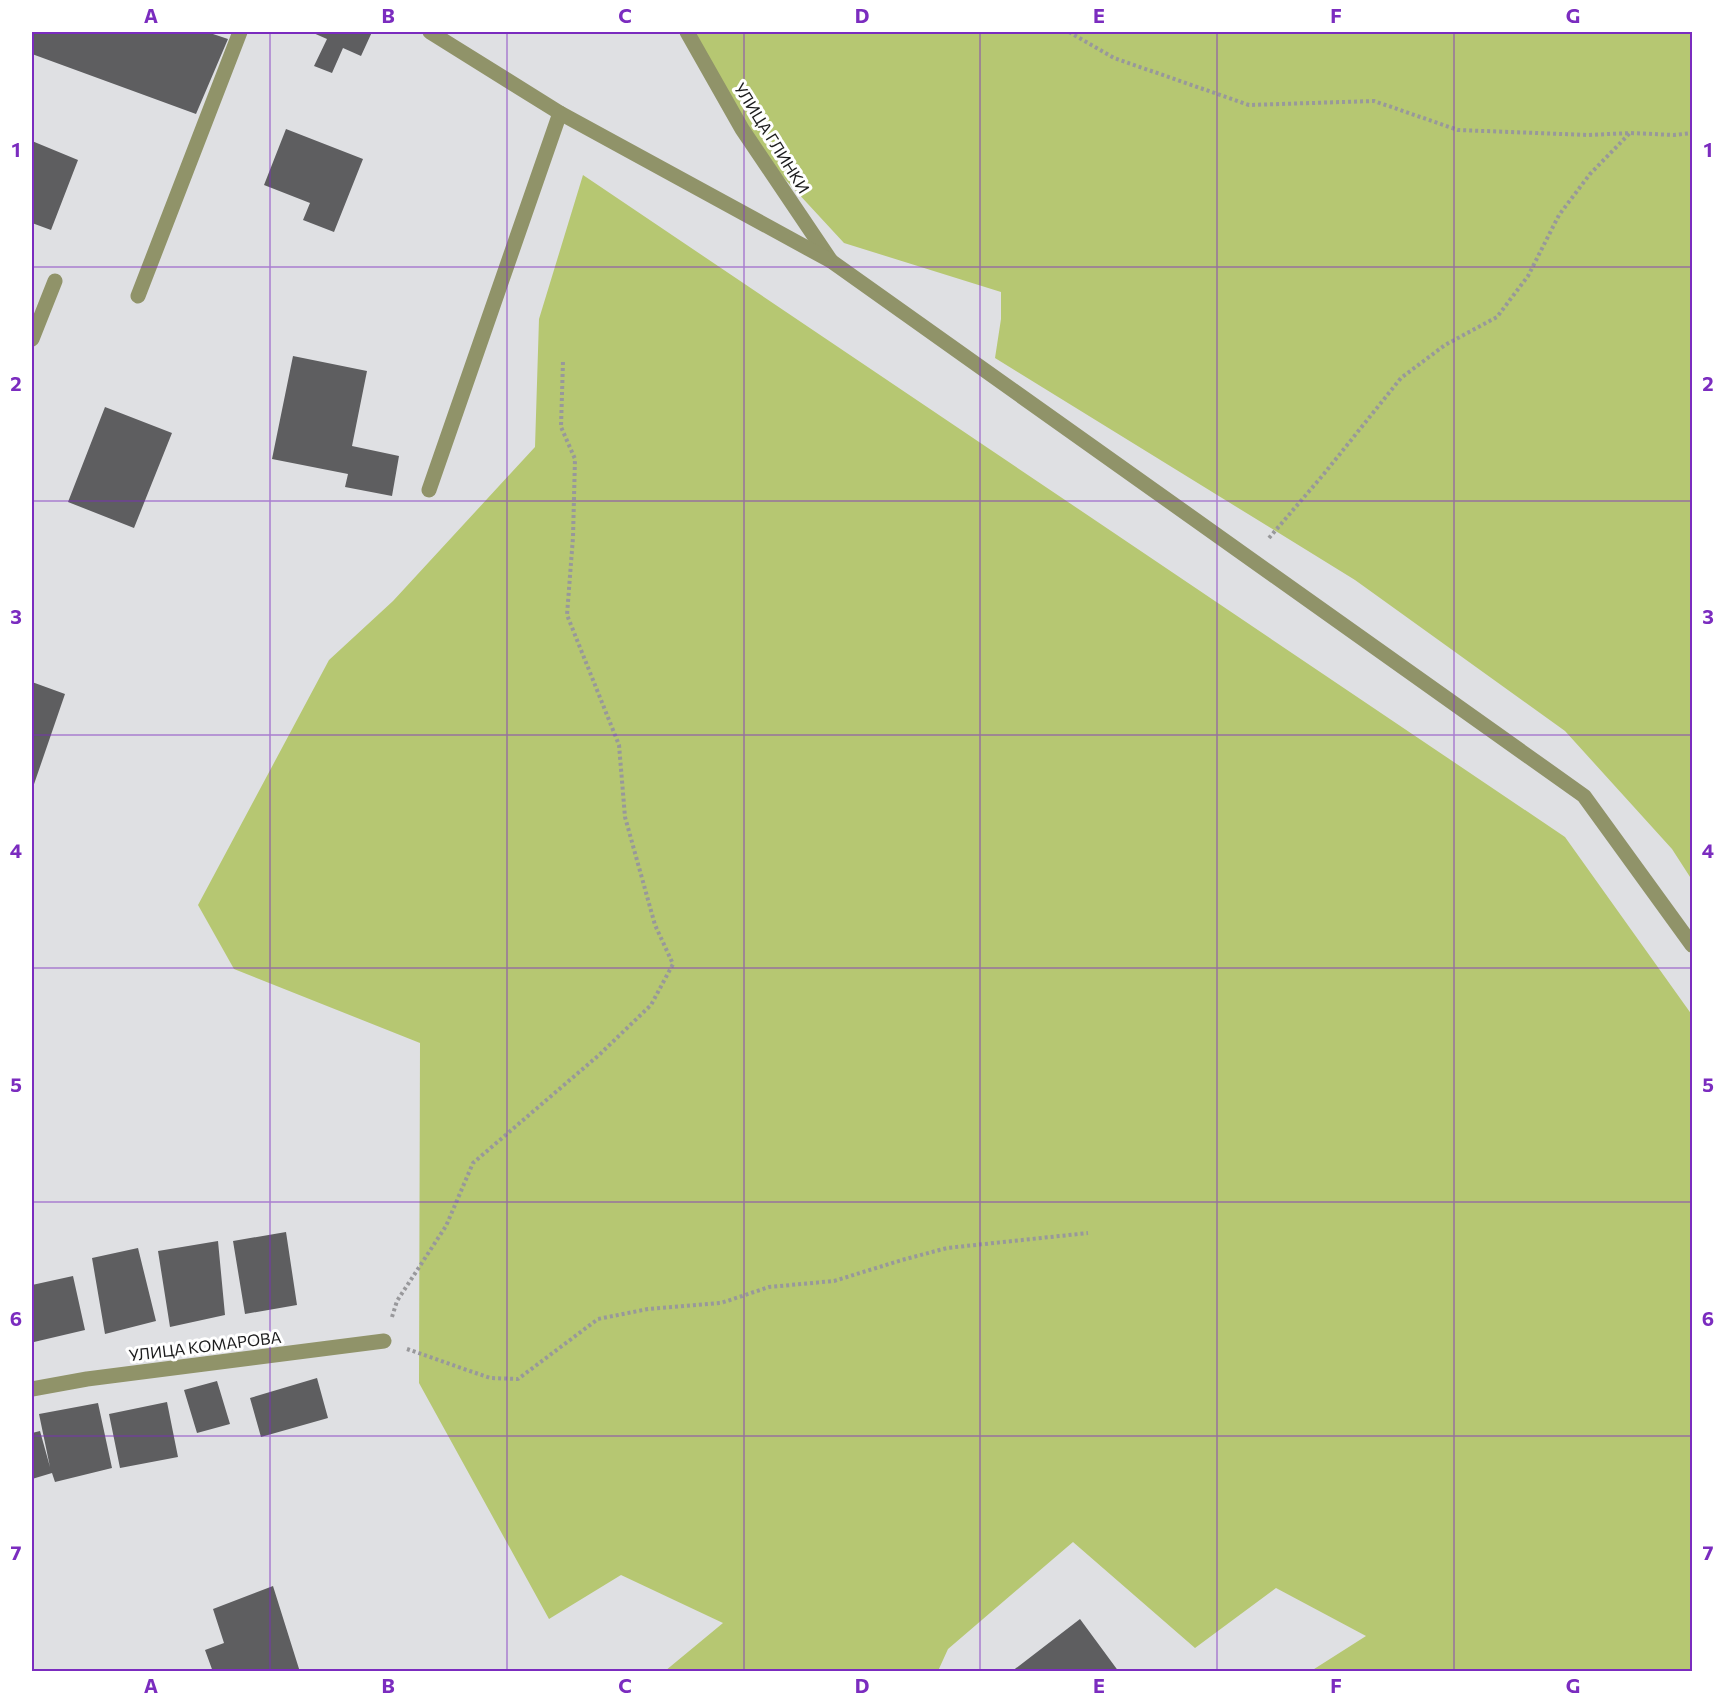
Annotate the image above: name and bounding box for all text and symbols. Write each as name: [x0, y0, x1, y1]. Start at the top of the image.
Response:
text: A: [144, 3, 158, 27]
text: B: [381, 3, 395, 27]
text: C: [618, 3, 632, 27]
text: D: [855, 3, 869, 27]
text: E: [1093, 3, 1105, 27]
text: F: [1330, 3, 1342, 27]
text: G: [1566, 3, 1580, 27]
street label: УЛИЦА ГЛИНКИ: [731, 79, 814, 197]
text: 1: [11, 137, 21, 161]
text: 1: [1703, 137, 1713, 161]
text: 2: [10, 371, 22, 395]
text: 2: [1702, 371, 1714, 395]
text: 3: [10, 604, 22, 628]
text: 3: [1702, 604, 1714, 628]
text: 4: [10, 838, 22, 862]
text: 4: [1702, 838, 1714, 862]
text: 5: [10, 1072, 22, 1096]
text: 5: [1702, 1072, 1714, 1096]
text: 6: [10, 1306, 22, 1330]
text: 6: [1702, 1306, 1714, 1330]
street label: УЛИЦА КОМАРОВА: [128, 1327, 282, 1364]
text: 7: [11, 1540, 22, 1564]
text: 7: [1703, 1540, 1714, 1564]
text: A: [144, 1673, 158, 1697]
text: B: [381, 1673, 395, 1697]
text: C: [618, 1673, 632, 1697]
text: D: [855, 1673, 869, 1697]
text: E: [1093, 1673, 1105, 1697]
text: F: [1330, 1673, 1342, 1697]
text: G: [1566, 1673, 1580, 1697]

